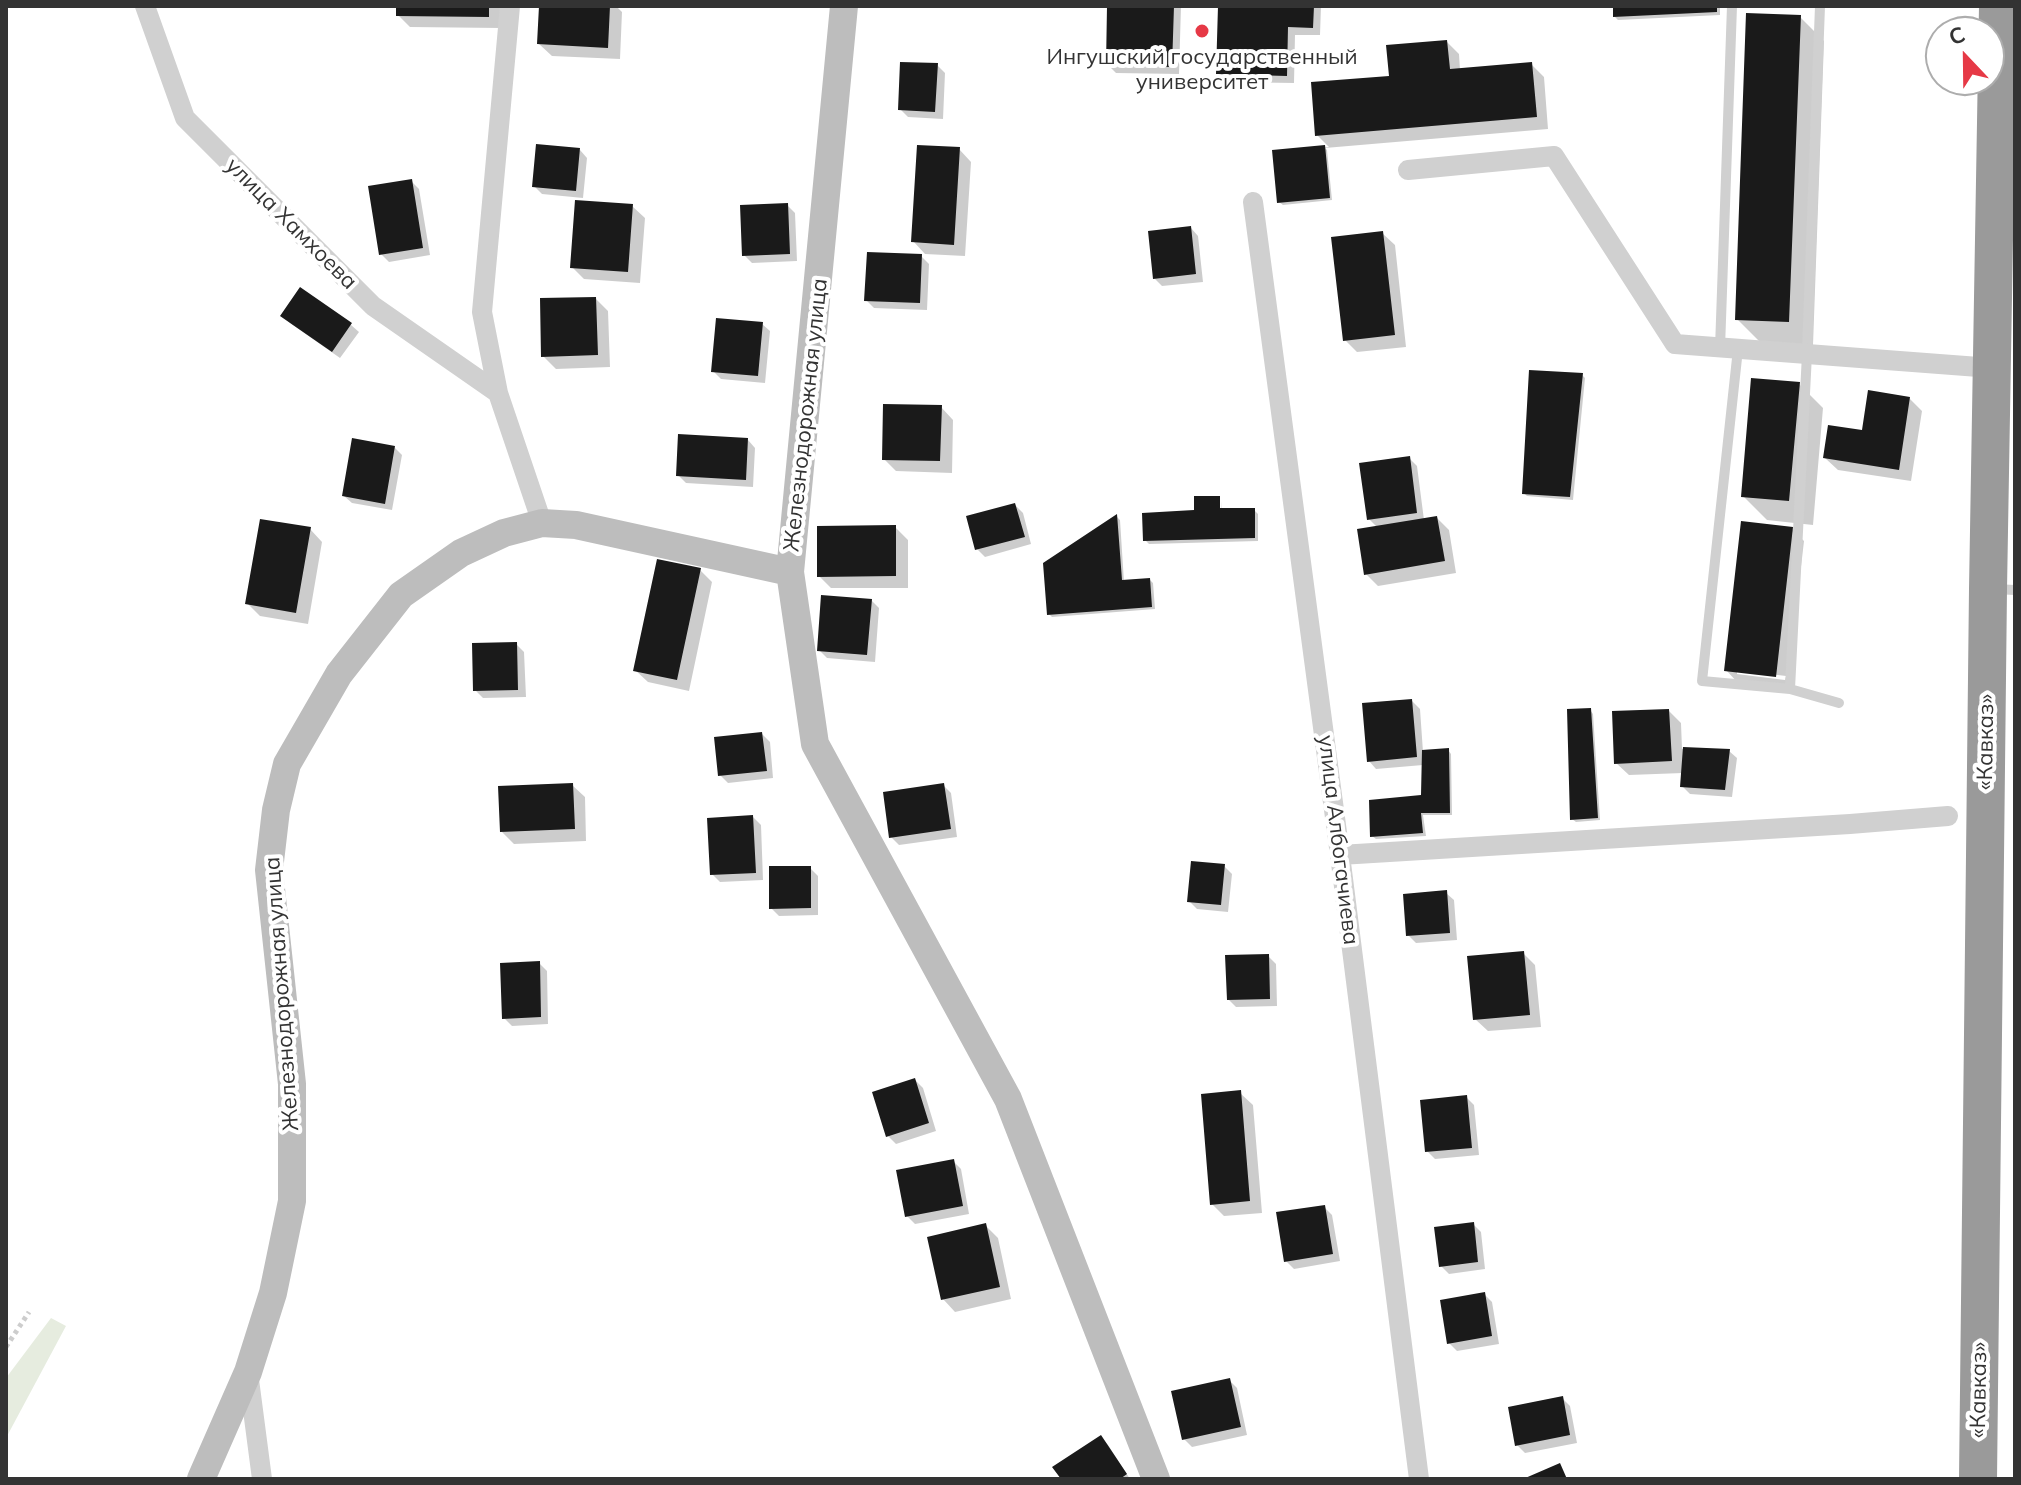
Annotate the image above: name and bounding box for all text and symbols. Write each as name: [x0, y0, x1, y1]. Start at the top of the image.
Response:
north arrow: [1925, 16, 2005, 96]
text: С: [1945, 20, 1969, 51]
marker: Ингушский государственный университет: [1193, 22, 1211, 40]
place label: Ингушский государственный университет: [1046, 44, 1358, 96]
street label: улица Хамхоева: [220, 153, 362, 295]
street label: Железнодорожная улица: [779, 277, 833, 553]
street label: «Кавказ»: [1972, 694, 2000, 790]
street label: улица Албогачиева: [1312, 734, 1364, 946]
street label: Железнодорожная улица: [259, 856, 305, 1132]
street label: «Кавказ»: [1965, 1342, 1993, 1438]

